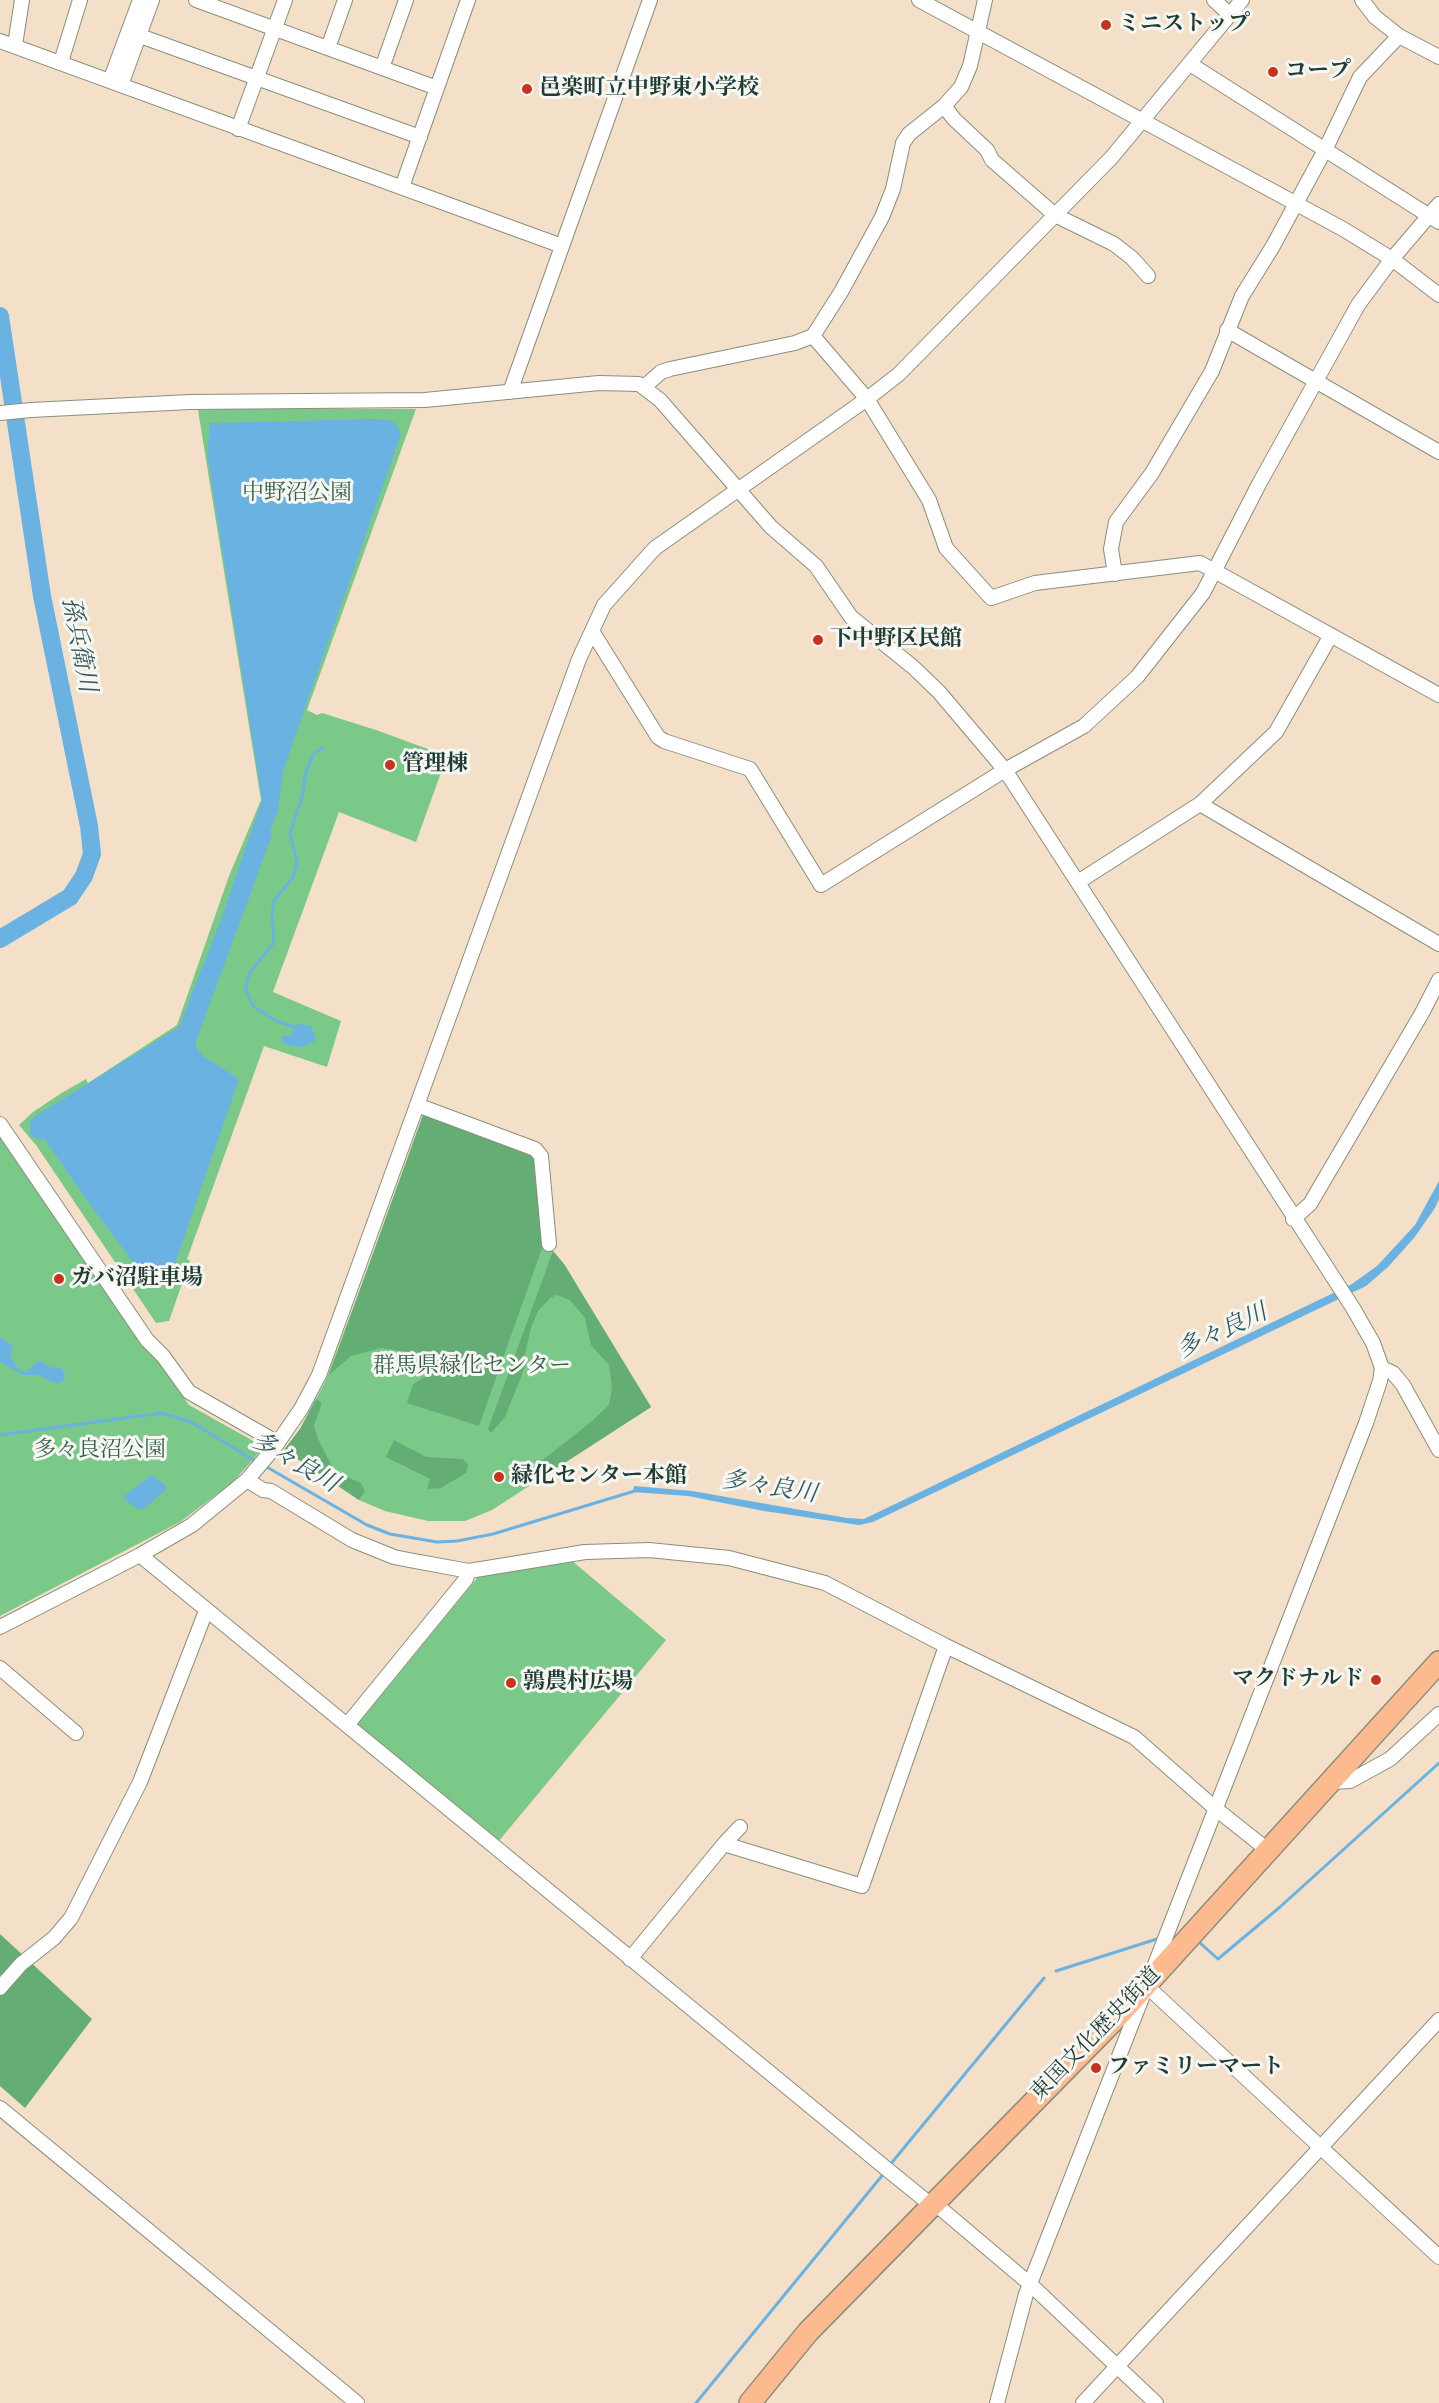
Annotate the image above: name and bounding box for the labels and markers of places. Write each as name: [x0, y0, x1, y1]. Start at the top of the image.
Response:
place label: ミニストップ: [1118, 12, 1250, 38]
marker: ミニストップ: [1099, 18, 1113, 32]
place label: コープ: [1285, 59, 1351, 85]
marker: コープ: [1266, 65, 1280, 79]
place label: 邑楽町立中野東小学校: [539, 76, 759, 102]
marker: 邑楽町立中野東小学校: [520, 82, 534, 96]
place label: 下中野区民館: [830, 627, 962, 653]
marker: 下中野区民館: [811, 633, 825, 647]
place label: 管理棟: [402, 752, 468, 778]
marker: 管理棟: [383, 758, 397, 772]
place label: ガバ沼駐車場: [71, 1266, 203, 1292]
marker: ガバ沼駐車場: [52, 1272, 66, 1286]
place label: 緑化センター本館: [511, 1464, 687, 1490]
marker: 緑化センター本館: [492, 1470, 506, 1484]
place label: マクドナルド: [1232, 1667, 1364, 1693]
place label: 鶉農村広場: [523, 1670, 633, 1696]
marker: マクドナルド: [1369, 1673, 1383, 1687]
marker: 鶉農村広場: [504, 1676, 518, 1690]
place label: ファミリーマート: [1108, 2055, 1284, 2081]
marker: ファミリーマート: [1089, 2061, 1103, 2075]

